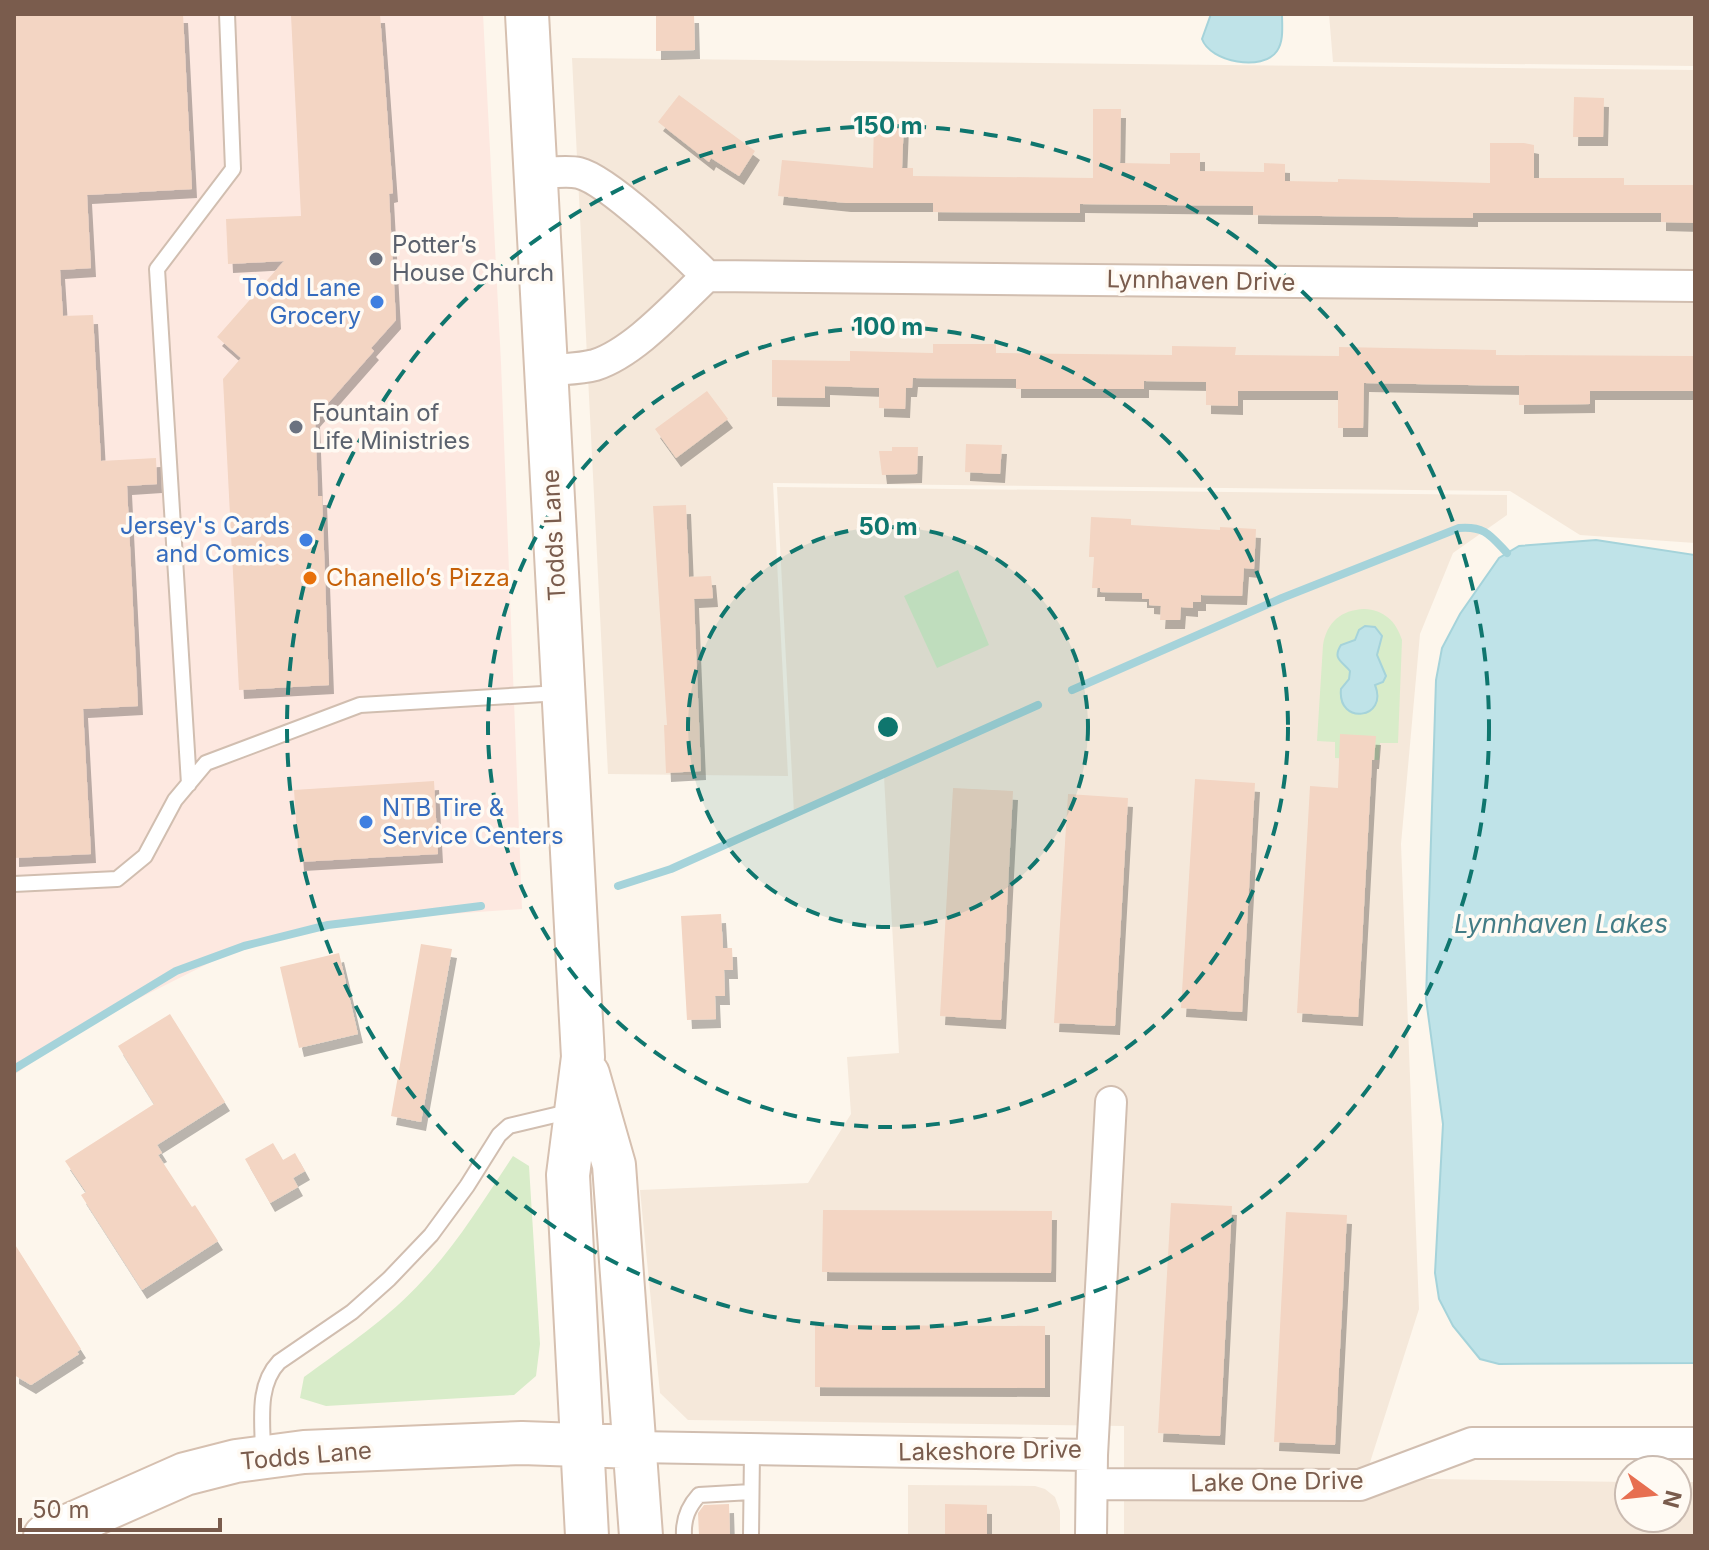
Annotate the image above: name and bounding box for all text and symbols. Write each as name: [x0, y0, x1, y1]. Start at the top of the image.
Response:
text: 150 m: [853, 111, 923, 140]
place label: Potter’s House Church: [392, 230, 554, 287]
marker: Potter’s House Church: [367, 250, 385, 268]
street label: Lynnhaven Drive: [1106, 264, 1296, 297]
place label: Todd Lane Grocery: [242, 273, 361, 330]
marker: Todd Lane Grocery: [368, 293, 386, 311]
text: 100 m: [853, 312, 923, 341]
place label: Fountain of Life Ministries: [312, 398, 470, 455]
marker: Fountain of Life Ministries: [287, 418, 305, 436]
street label: Todds Lane: [536, 468, 571, 602]
place label: Jersey's Cards and Comics: [120, 511, 290, 568]
text: 50 m: [858, 512, 918, 541]
marker: Jersey's Cards and Comics: [297, 531, 315, 549]
place label: Chanello’s Pizza: [326, 563, 510, 592]
marker: Chanello’s Pizza: [301, 569, 319, 587]
centre of rings: [874, 713, 902, 741]
place label: NTB Tire & Service Centers: [382, 793, 564, 850]
marker: NTB Tire & Service Centers: [357, 813, 375, 831]
water label: Lynnhaven Lakes: [1454, 908, 1668, 939]
street label: Lakeshore Drive: [898, 1434, 1082, 1467]
street label: Todds Lane: [239, 1435, 373, 1476]
north arrow: [1613, 1454, 1693, 1534]
street label: Lake One Drive: [1190, 1465, 1364, 1498]
scale bar: [20, 1482, 220, 1532]
text: N: [1658, 1488, 1687, 1511]
text: 50 m: [32, 1495, 90, 1524]

